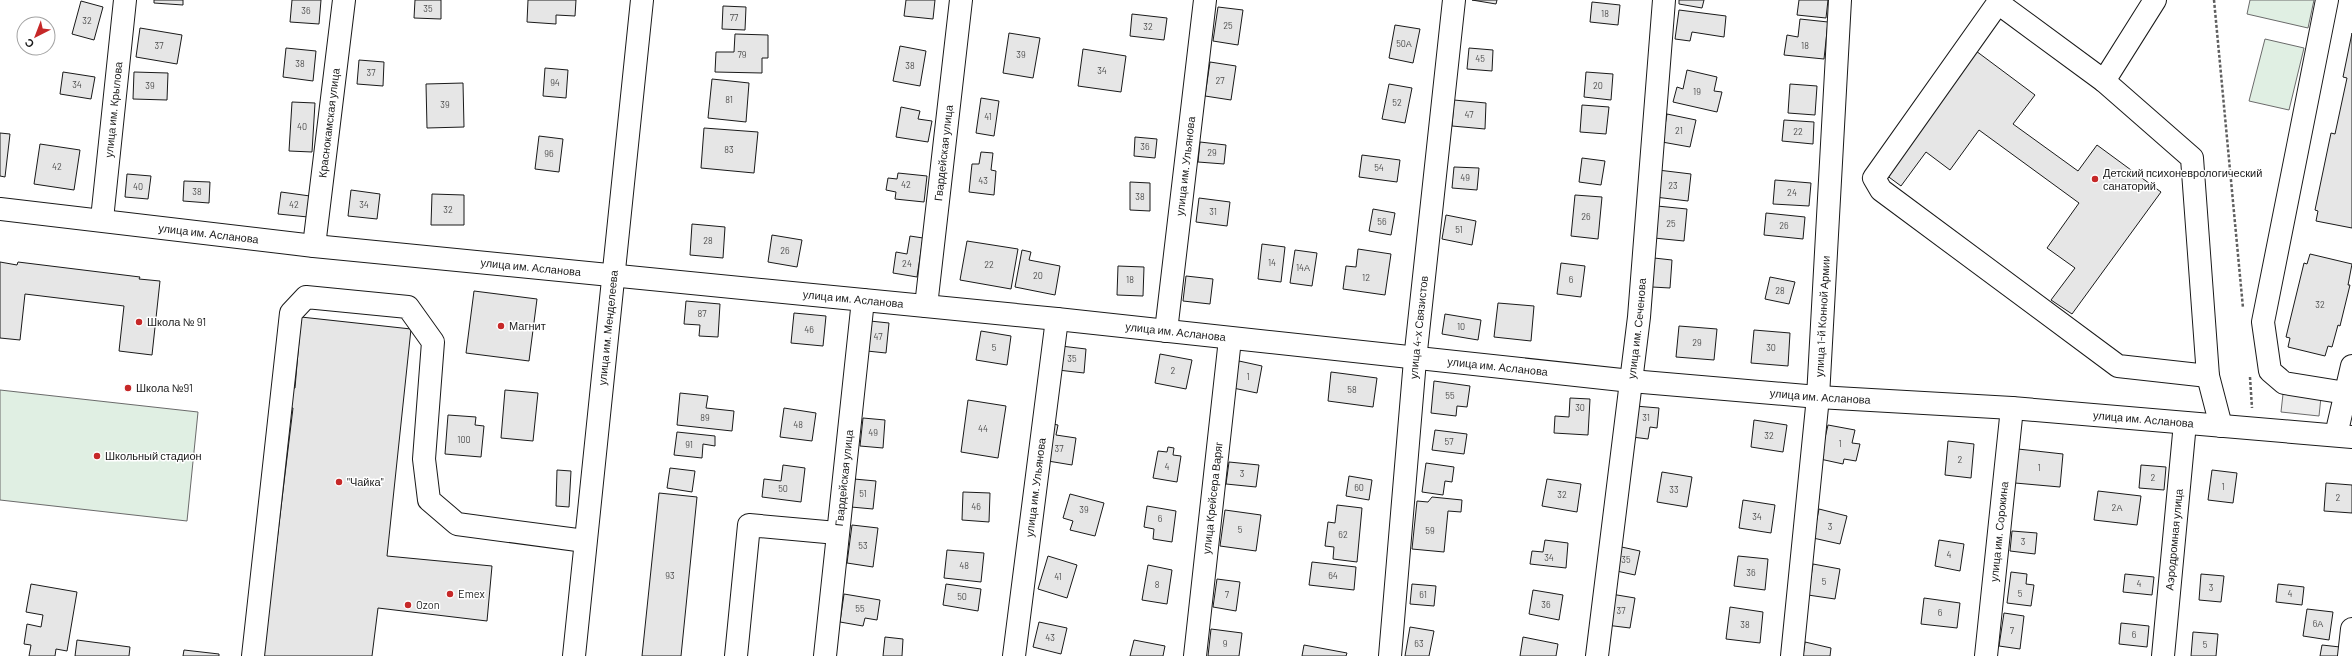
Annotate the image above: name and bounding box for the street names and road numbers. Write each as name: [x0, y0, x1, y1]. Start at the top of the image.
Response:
street label: улица им. Крылова: [101, 60, 125, 158]
street label: Краснокамская улица: [315, 66, 342, 178]
street label: Гвардейская улица: [931, 103, 955, 202]
street label: улица им. Ульянова: [1173, 115, 1197, 216]
street label: улица им. Асланова: [158, 221, 260, 246]
street label: улица им. Асланова: [480, 255, 583, 278]
street label: улица 1-й Конной Армии: [1812, 255, 1832, 377]
street label: улица им. Менделеева: [595, 269, 620, 386]
street label: улица 4-х Связистов: [1406, 275, 1430, 379]
street label: улица им. Сеченова: [1624, 277, 1648, 379]
street label: улица им. Асланова: [802, 287, 905, 310]
street label: улица им. Асланова: [1125, 319, 1227, 343]
street label: улица им. Асланова: [1447, 354, 1549, 378]
street label: улица им. Асланова: [1769, 386, 1872, 406]
street label: улица им. Асланова: [2093, 408, 2195, 430]
street label: Гвардейская улица: [832, 428, 855, 527]
street label: улица им. Ульянова: [1022, 436, 1048, 538]
street label: улица Крейсера Варяг: [1199, 441, 1225, 555]
street label: улица им. Сорокина: [1987, 480, 2010, 583]
street label: Аэродромная улица: [2162, 487, 2185, 591]

